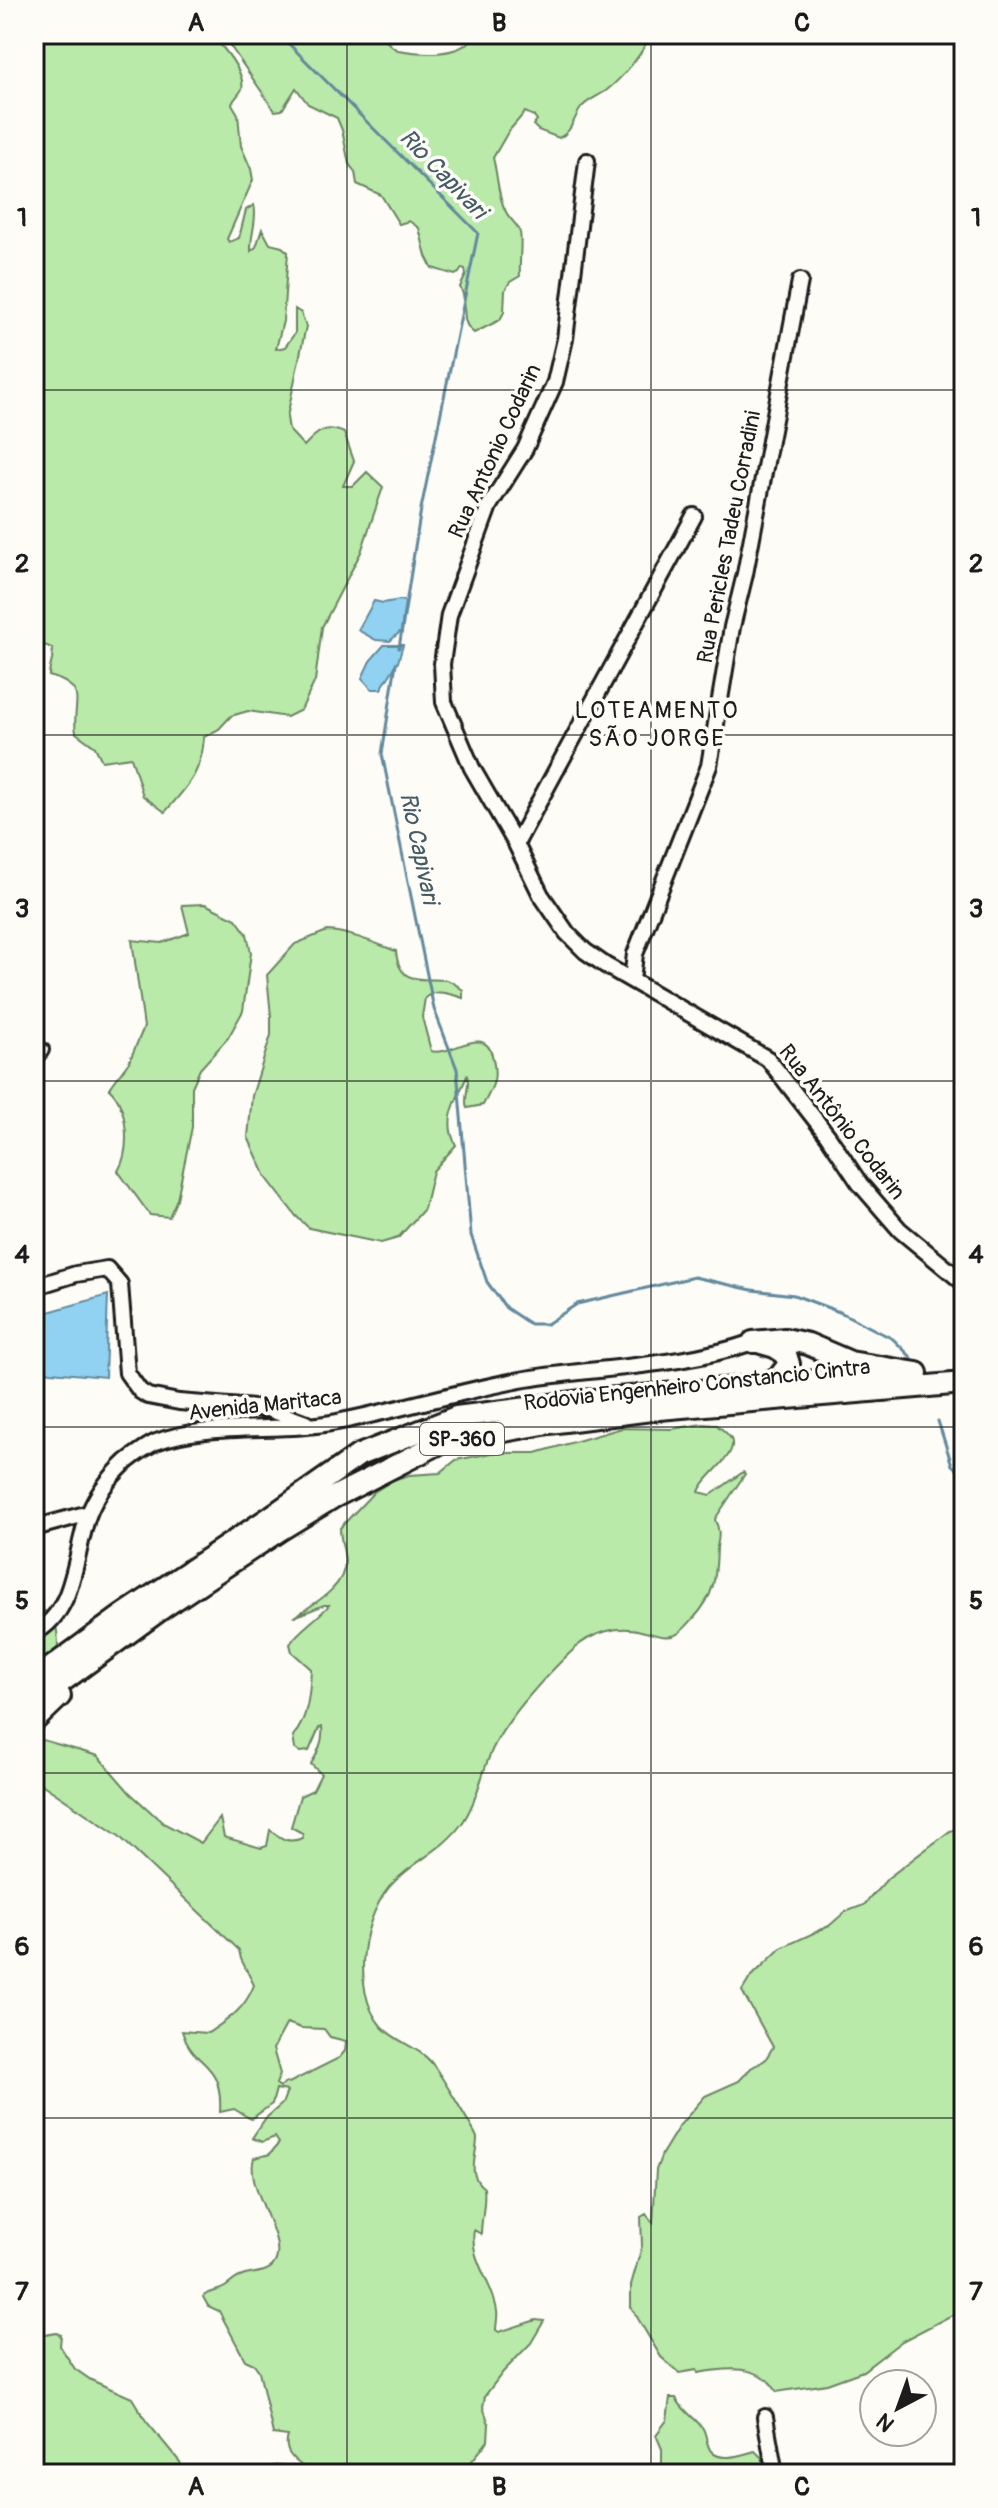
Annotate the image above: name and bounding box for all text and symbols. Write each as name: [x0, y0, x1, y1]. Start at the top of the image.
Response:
text: A: [188, 7, 205, 39]
text: B: [492, 7, 506, 39]
text: C: [794, 7, 810, 39]
water label: Rio Capivari: [393, 123, 495, 228]
text: 1: [17, 202, 27, 234]
text: 1: [971, 202, 981, 234]
street label: Rua Antonio Codarin: [442, 359, 548, 543]
street label: Rua Pericles Tadeu Corradini: [691, 408, 767, 666]
text: 2: [15, 548, 29, 580]
text: 2: [969, 548, 983, 580]
district label: LOTEAMENTO SÃO JORGE: [574, 696, 740, 753]
water label: Rio Capivari: [393, 790, 446, 910]
text: 3: [15, 893, 29, 925]
text: 3: [969, 893, 983, 925]
street label: Rua Antônio Codarin: [773, 1039, 911, 1205]
text: 4: [14, 1239, 30, 1271]
text: 4: [968, 1239, 984, 1271]
street label: Rodovia Engenheiro Constancio Cintra: [522, 1353, 872, 1417]
street label: Avenida Maritaca: [187, 1383, 343, 1427]
road number: SP-360: [420, 1423, 504, 1455]
text: 5: [15, 1585, 29, 1617]
text: 5: [969, 1585, 983, 1617]
text: 6: [14, 1931, 30, 1963]
text: 6: [968, 1931, 984, 1963]
text: 7: [15, 2276, 29, 2308]
text: 7: [969, 2276, 983, 2308]
north arrow: [858, 2368, 938, 2448]
text: N: [871, 2407, 900, 2438]
text: A: [188, 2471, 205, 2503]
text: B: [492, 2471, 506, 2503]
text: C: [794, 2471, 810, 2503]

